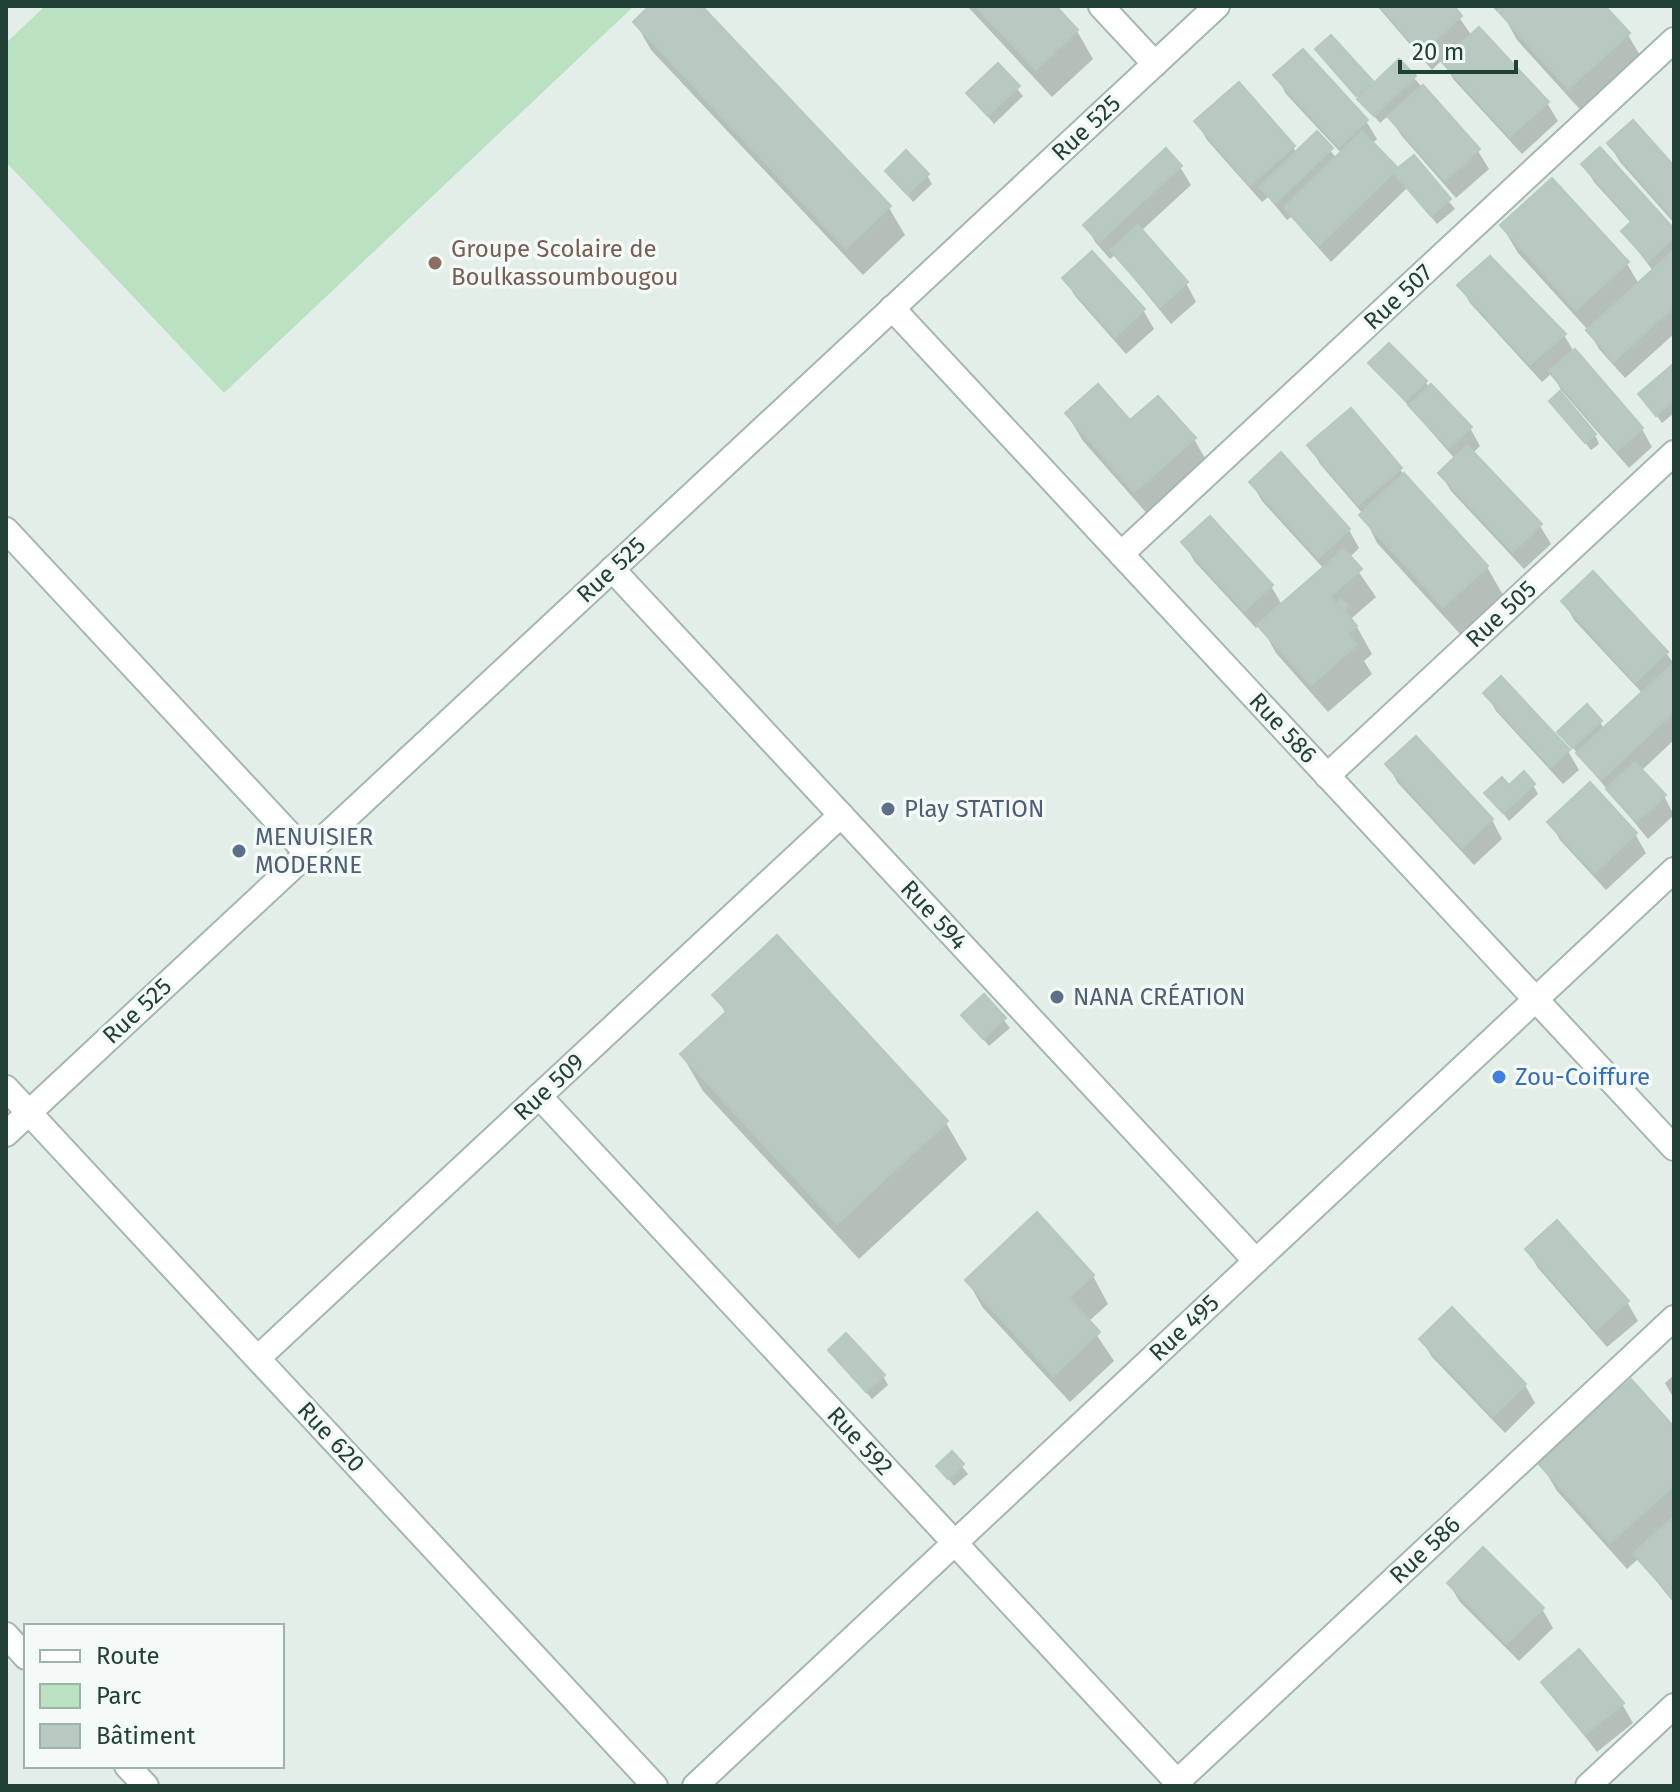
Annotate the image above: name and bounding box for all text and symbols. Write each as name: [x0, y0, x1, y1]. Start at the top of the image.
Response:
scale bar: [1400, 24, 1516, 74]
text: 20 m: [1412, 38, 1464, 66]
street label: Rue 525: [1046, 89, 1126, 167]
place label: Groupe Scolaire de Boulkassoumbougou: [451, 235, 678, 291]
marker: Groupe Scolaire de Boulkassoumbougou: [426, 254, 444, 272]
street label: Rue 507: [1358, 258, 1438, 336]
street label: Rue 525: [571, 531, 651, 609]
street label: Rue 505: [1460, 575, 1542, 653]
street label: Rue 586: [1243, 687, 1323, 769]
place label: Play STATION: [904, 795, 1044, 823]
marker: Play STATION: [879, 800, 897, 818]
place label: MENUISIER MODERNE: [255, 823, 373, 879]
marker: MENUISIER MODERNE: [230, 842, 248, 860]
street label: Rue 594: [895, 874, 973, 956]
street label: Rue 525: [97, 972, 177, 1050]
place label: NANA CRÉATION: [1073, 982, 1246, 1011]
marker: NANA CRÉATION: [1048, 988, 1066, 1006]
street label: Rue 509: [508, 1048, 590, 1126]
place label: Zou-Coiffure: [1515, 1063, 1650, 1091]
marker: Zou-Coiffure: [1490, 1068, 1508, 1086]
street label: Rue 495: [1143, 1289, 1225, 1367]
street label: Rue 620: [292, 1396, 370, 1478]
street label: Rue 592: [821, 1401, 899, 1481]
street label: Rue 586: [1384, 1510, 1466, 1590]
legend: [24, 1624, 284, 1768]
text: Route: [96, 1642, 160, 1670]
text: Parc: [96, 1682, 142, 1710]
text: Bâtiment: [96, 1722, 196, 1750]

